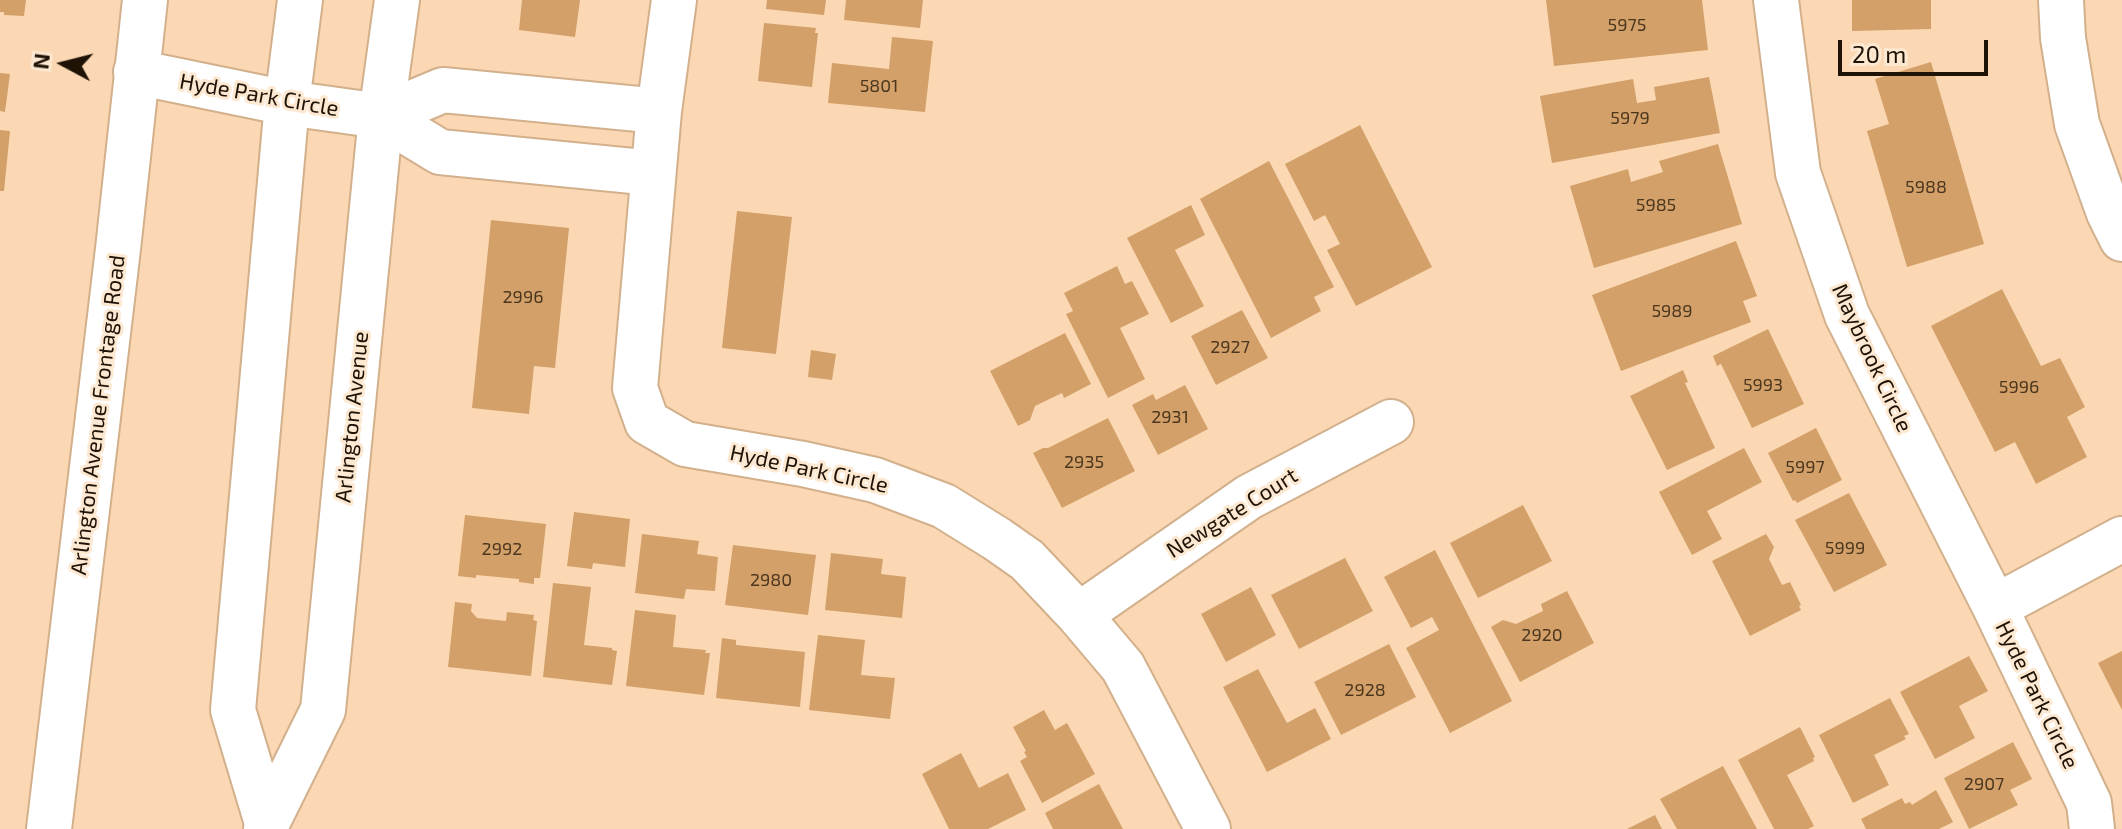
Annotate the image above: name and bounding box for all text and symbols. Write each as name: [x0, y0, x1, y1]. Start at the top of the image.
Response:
house number: 5975: [1608, 14, 1646, 36]
north arrow: [24, 24, 104, 104]
scale bar: [1842, 24, 1992, 74]
text: 20 m: [1852, 39, 1906, 68]
text: N: [26, 52, 54, 71]
street label: Hyde Park Circle: [177, 68, 341, 122]
house number: 5801: [860, 75, 898, 97]
house number: 5979: [1610, 107, 1650, 129]
house number: 5988: [1905, 176, 1947, 198]
house number: 5985: [1636, 194, 1676, 216]
street label: Arlington Avenue Frontage Road: [65, 254, 131, 576]
street label: Maybrook Circle: [1826, 280, 1918, 436]
house number: 2996: [502, 286, 544, 308]
house number: 5989: [1651, 300, 1693, 322]
street label: Arlington Avenue: [330, 330, 374, 504]
house number: 2927: [1210, 336, 1250, 358]
house number: 5993: [1743, 374, 1783, 396]
house number: 5996: [1999, 376, 2039, 398]
house number: 2931: [1151, 406, 1189, 428]
street label: Hyde Park Circle: [727, 439, 891, 499]
house number: 2935: [1064, 451, 1104, 473]
house number: 5997: [1785, 456, 1825, 478]
street label: Newgate Court: [1162, 462, 1302, 564]
house number: 5999: [1825, 537, 1865, 559]
house number: 2992: [482, 538, 522, 560]
house number: 2980: [750, 569, 792, 591]
street label: Hyde Park Circle: [1990, 617, 2084, 773]
house number: 2920: [1521, 624, 1563, 646]
house number: 2928: [1344, 679, 1386, 701]
house number: 2907: [1964, 773, 2004, 795]

